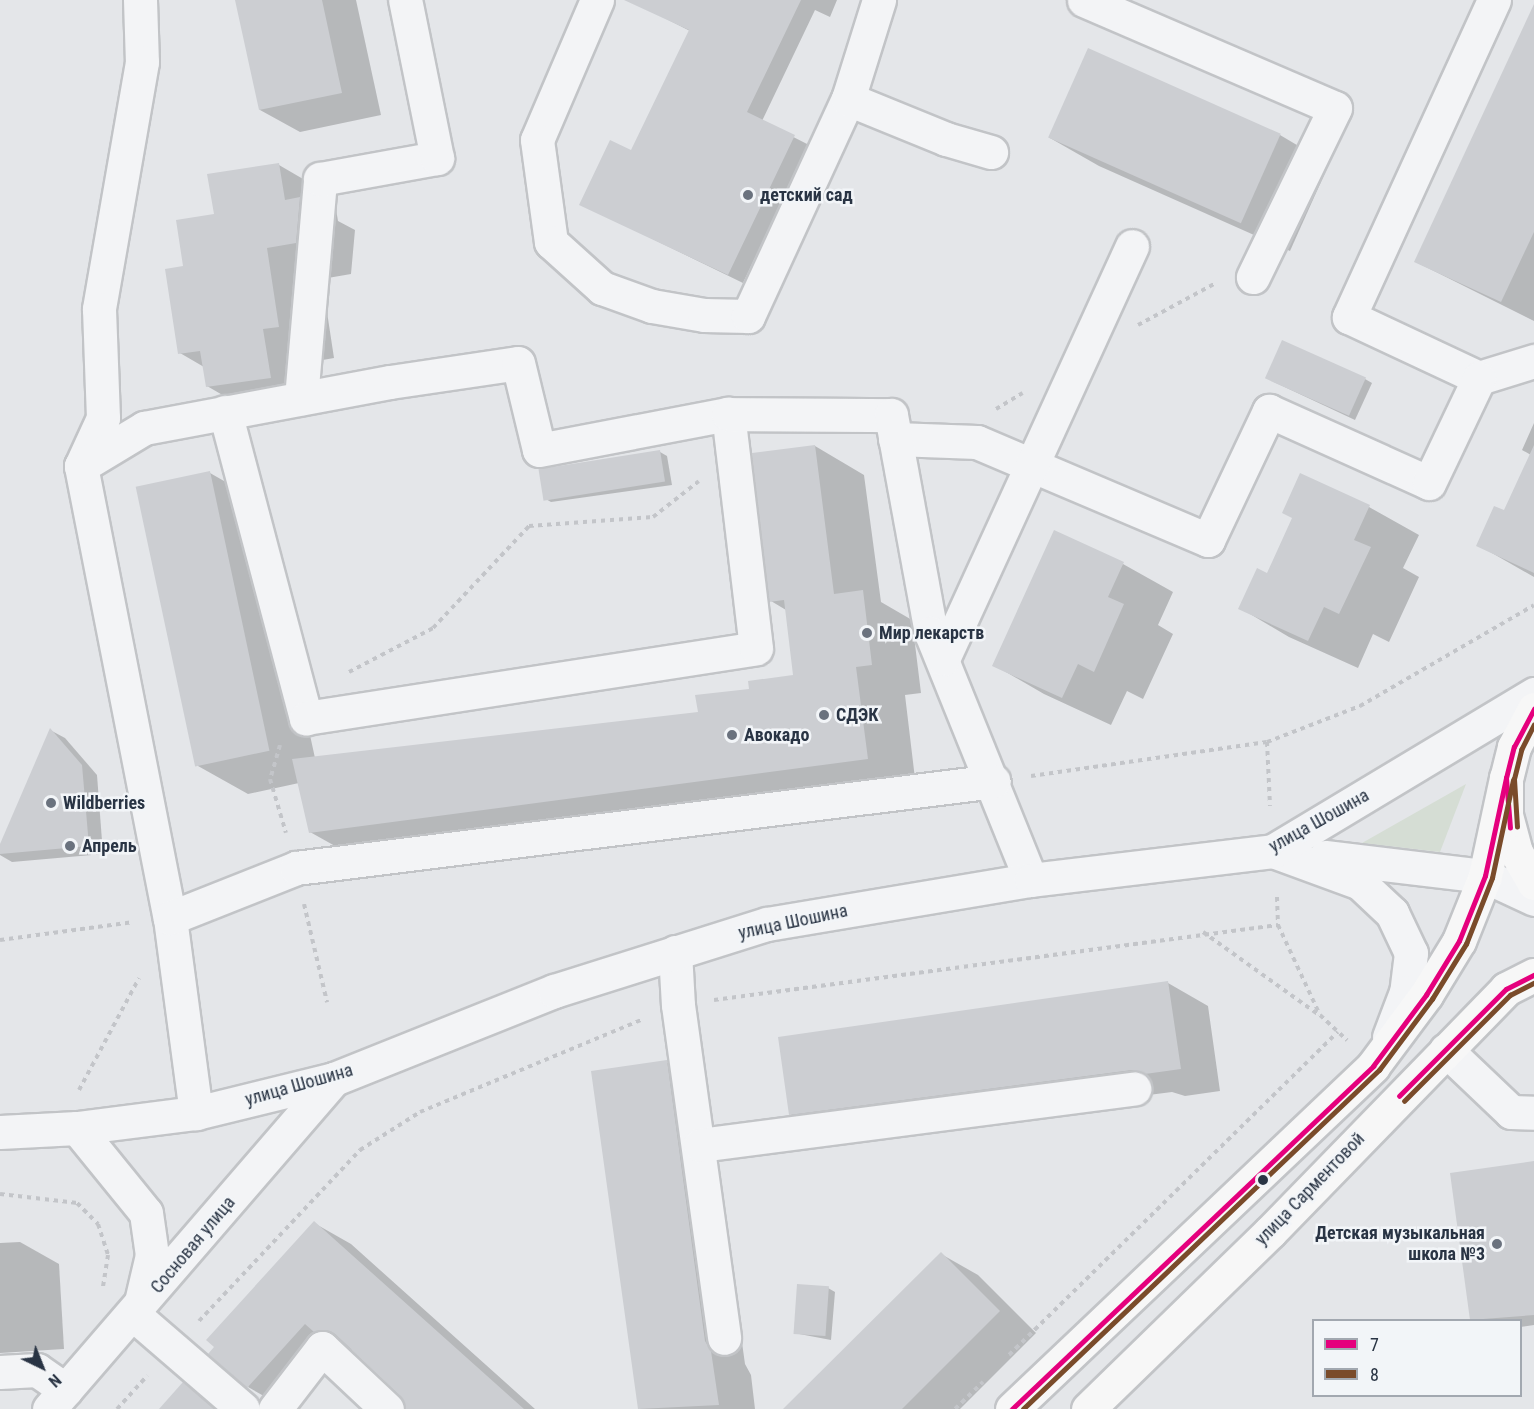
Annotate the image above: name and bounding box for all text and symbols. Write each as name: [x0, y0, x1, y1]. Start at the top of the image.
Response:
place label: детский сад: [760, 184, 853, 206]
marker: детский сад: [741, 188, 755, 202]
place label: Мир лекарств: [879, 622, 984, 644]
marker: Мир лекарств: [860, 626, 874, 640]
place label: СДЭК: [836, 704, 878, 726]
marker: СДЭК: [817, 708, 831, 722]
place label: Авокадо: [744, 724, 809, 746]
marker: Авокадо: [725, 728, 739, 742]
street label: улица Шошина: [1265, 785, 1373, 857]
place label: Wildberries: [63, 792, 145, 814]
marker: Wildberries: [44, 796, 58, 810]
place label: Апрель: [82, 835, 137, 857]
marker: Апрель: [63, 839, 77, 853]
street label: улица Шошина: [736, 900, 850, 944]
street label: улица Шошина: [243, 1059, 355, 1111]
street label: улица Сарментовой: [1251, 1128, 1369, 1250]
unlabelled marker: [1257, 1174, 1269, 1186]
street label: Сосновая улица: [146, 1192, 240, 1298]
place label: Детская музыкальная школа №3: [1315, 1223, 1485, 1266]
marker: Детская музыкальная школа №3: [1490, 1237, 1504, 1251]
legend: [1312, 1319, 1522, 1397]
text: 7: [1370, 1334, 1379, 1355]
north arrow: [12, 1337, 72, 1397]
text: 8: [1370, 1364, 1379, 1385]
text: N: [45, 1370, 65, 1391]

